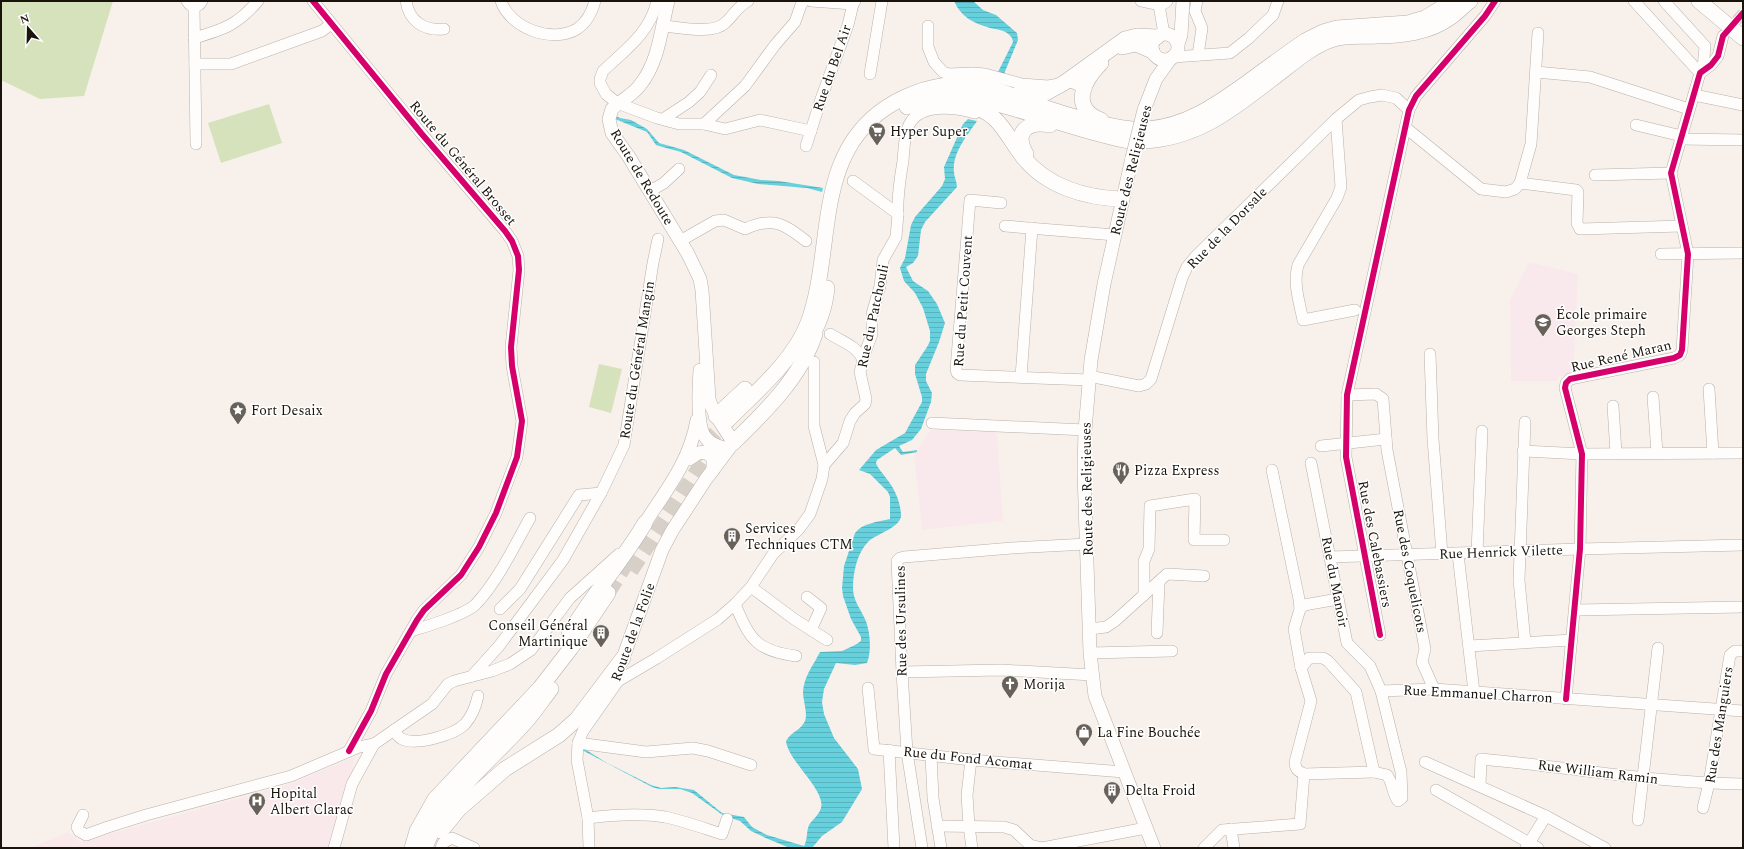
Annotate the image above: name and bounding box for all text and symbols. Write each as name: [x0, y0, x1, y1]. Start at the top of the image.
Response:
north arrow: [8, 8, 48, 48]
text: N: [18, 10, 32, 29]
street label: Rue du Bel Air: [807, 21, 857, 114]
street label: Route du Général Brosset: [404, 96, 522, 230]
street label: Route des Religieuses: [1105, 102, 1157, 238]
supermarket icon: Hyper Super: [867, 121, 887, 146]
place label: Hyper Super: [890, 121, 968, 142]
street label: Route de Redoute: [605, 125, 679, 229]
street label: Rue de la Dorsale: [1182, 182, 1272, 274]
street label: Rue du Petit Couvent: [948, 234, 978, 368]
street label: Rue du Patchouli: [852, 262, 894, 370]
street label: Route du Général Mangin: [614, 279, 660, 441]
place label: École primaire Georges Steph: [1556, 304, 1647, 341]
school or university icon: École primaire Georges Steph: [1533, 312, 1553, 337]
street label: Rue René Maran: [1569, 334, 1673, 378]
place icon: Fort Desaix: [228, 400, 248, 425]
place label: Fort Desaix: [251, 400, 323, 421]
street label: Route des Religieuses: [1075, 422, 1099, 556]
restaurant icon: Pizza Express: [1111, 460, 1131, 485]
place label: Pizza Express: [1134, 460, 1219, 481]
street label: Rue des Calebassiers: [1352, 479, 1398, 609]
street label: Rue des Coquelicots: [1388, 507, 1432, 635]
place label: Services Techniques CTM: [745, 518, 853, 555]
building icon: Services Techniques CTM: [722, 526, 742, 551]
street label: Rue du Manoir: [1316, 535, 1354, 630]
street label: Rue Henrick Vilette: [1439, 539, 1564, 565]
street label: Rue des Ursulines: [890, 565, 912, 677]
street label: Route de la Folie: [605, 580, 661, 684]
place label: Conseil Général Martinique: [488, 615, 588, 652]
building icon: Conseil Général Martinique: [591, 623, 611, 648]
street label: Rue des Manguiers: [1699, 665, 1739, 785]
church icon: Morija: [1000, 674, 1020, 699]
place label: Morija: [1023, 674, 1065, 695]
street label: Rue Emmanuel Charron: [1403, 680, 1553, 708]
shop icon: La Fine Bouchée: [1074, 722, 1094, 747]
place label: La Fine Bouchée: [1097, 722, 1201, 743]
street label: Rue du Fond Acomat: [902, 741, 1034, 775]
street label: Rue William Ramin: [1537, 754, 1659, 790]
building icon: Delta Froid: [1102, 780, 1122, 805]
place label: Delta Froid: [1125, 780, 1196, 801]
place label: Hopital Albert Clarac: [270, 783, 354, 820]
hospital icon: Hopital Albert Clarac: [247, 791, 267, 816]

